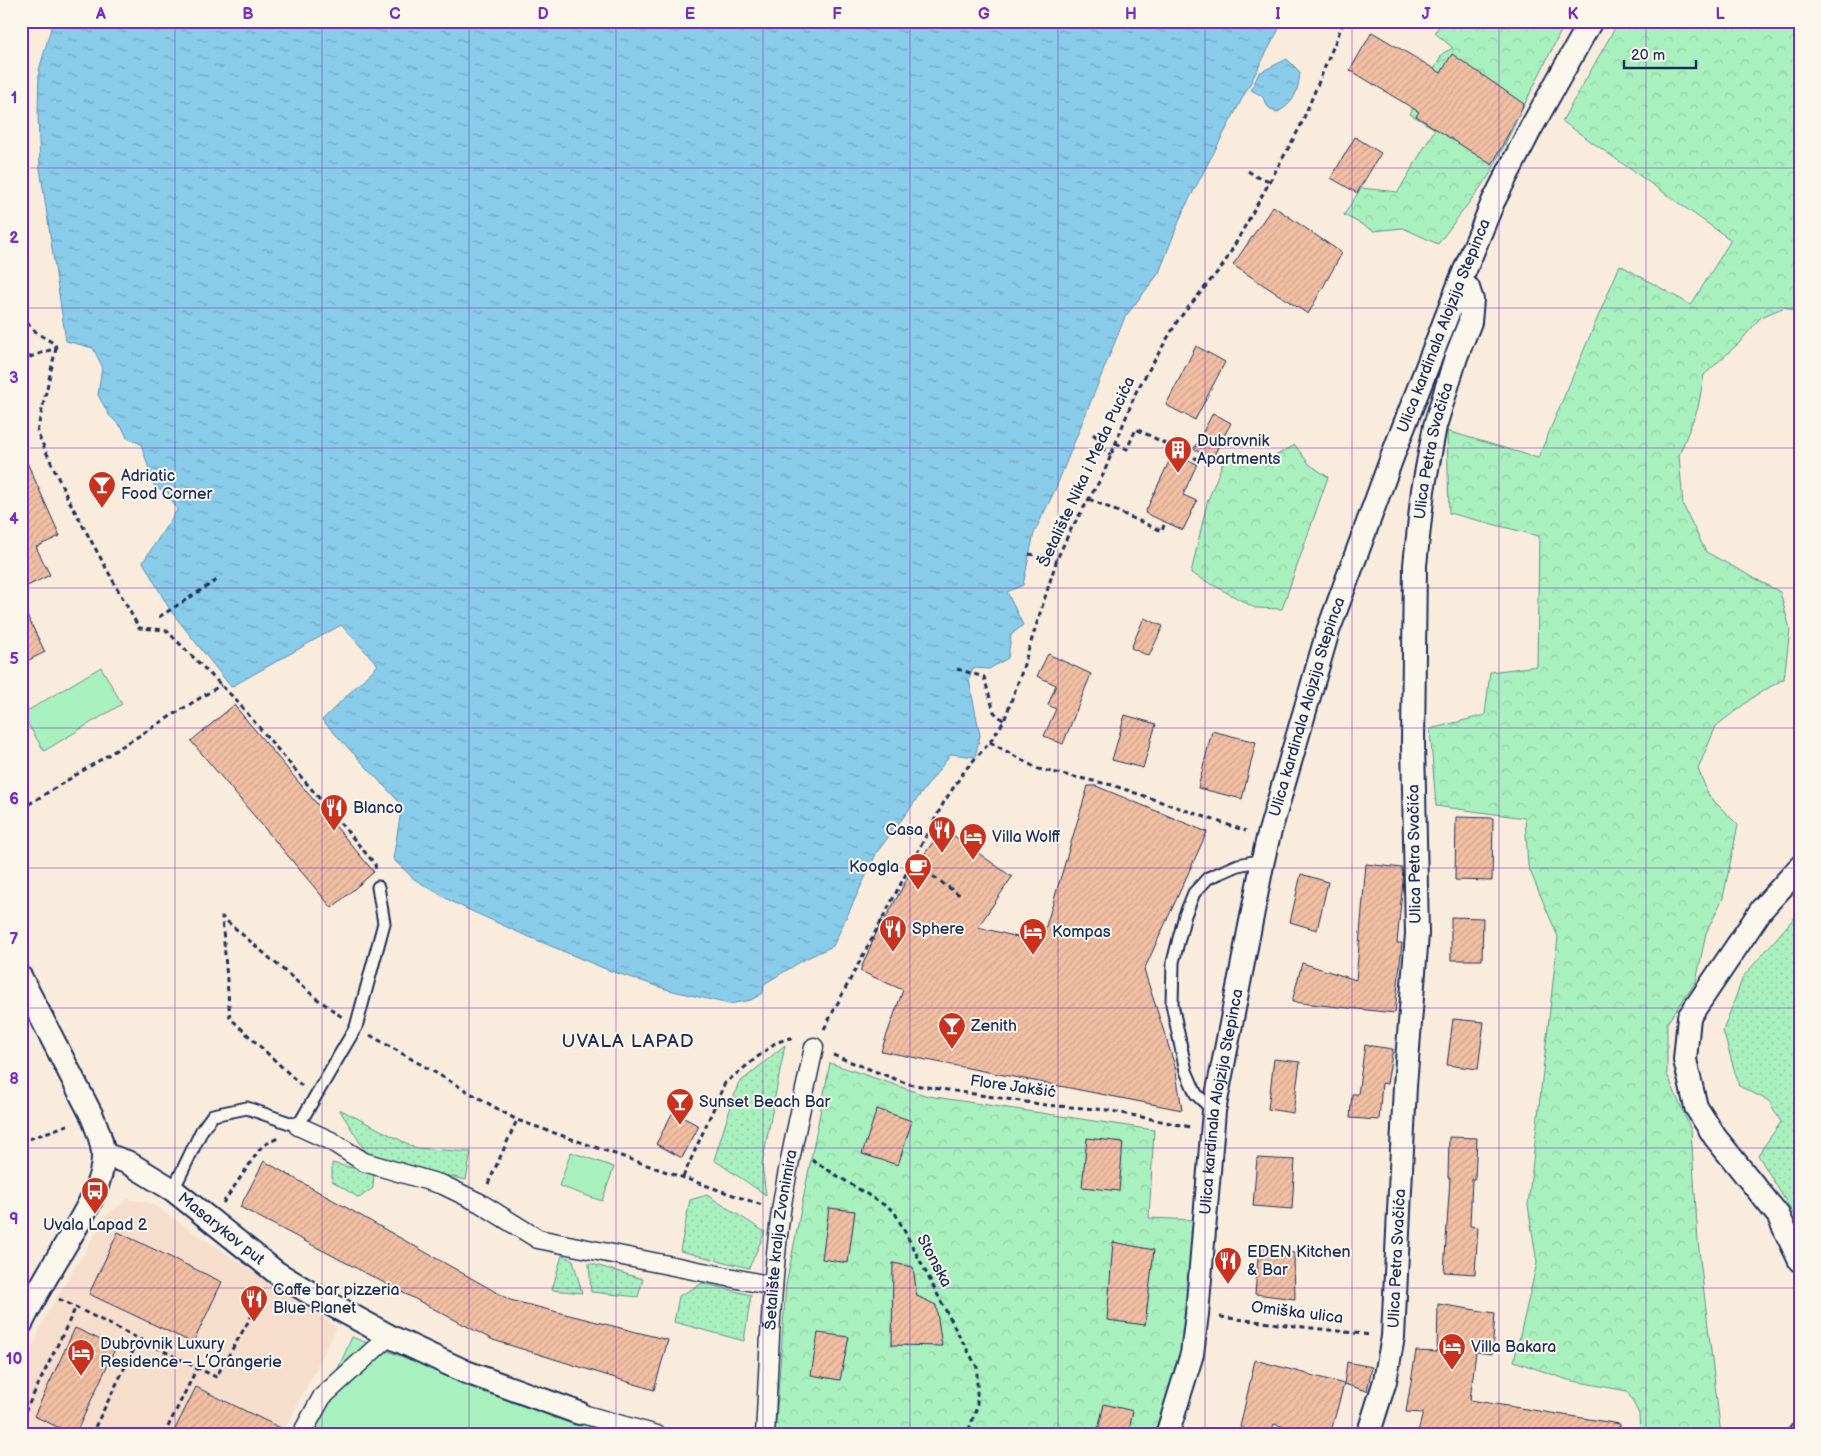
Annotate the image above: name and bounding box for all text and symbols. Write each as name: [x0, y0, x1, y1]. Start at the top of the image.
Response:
text: A: [95, 5, 106, 24]
text: B: [242, 5, 254, 24]
text: C: [389, 5, 401, 24]
text: D: [537, 5, 549, 24]
text: E: [685, 5, 695, 24]
text: F: [832, 5, 842, 24]
text: G: [978, 5, 990, 24]
text: H: [1125, 5, 1137, 24]
text: I: [1275, 5, 1281, 24]
text: J: [1422, 5, 1431, 24]
text: K: [1568, 5, 1579, 24]
text: L: [1715, 5, 1725, 24]
scale bar: [1624, 38, 1696, 70]
text: 20 m: [1631, 46, 1665, 65]
text: 1: [11, 89, 17, 108]
street label: Ulica kardinala Alojzija Stepinca: [1393, 216, 1494, 435]
text: 2: [9, 229, 19, 248]
text: 3: [9, 369, 19, 388]
street label: Šetalište Nika i Meda Pucića: [1033, 373, 1139, 570]
street label: Ulica Petra Svačića: [1410, 380, 1457, 520]
place label: Dubrovnik Apartments: [1197, 432, 1280, 469]
building icon: Dubrovnik Apartments: [1163, 435, 1193, 474]
place label: Adriatic Food Corner: [121, 467, 212, 504]
bar icon: Adriatic Food Corner: [87, 470, 117, 509]
text: 4: [9, 510, 19, 529]
street label: Ulica kardinala Alojzija Stepinca: [1265, 594, 1349, 819]
text: 5: [9, 650, 19, 669]
street label: Ulica Petra Svačića: [1404, 784, 1426, 924]
text: 6: [9, 790, 19, 809]
restaurant icon: Blanco: [319, 793, 349, 832]
place label: Blanco: [353, 799, 403, 818]
restaurant icon: Casa: [927, 815, 957, 854]
place label: Casa: [886, 821, 923, 840]
hotel icon: Villa Wolff: [958, 822, 988, 861]
place label: Villa Wolff: [992, 828, 1061, 847]
cafe icon: Koogla: [903, 852, 933, 891]
place label: Koogla: [849, 858, 899, 877]
restaurant icon: Sphere: [878, 914, 908, 953]
hotel icon: Kompas: [1018, 917, 1048, 956]
place label: Sphere: [912, 920, 965, 939]
place label: Kompas: [1052, 923, 1111, 942]
text: 7: [10, 930, 19, 949]
street label: Ulica kardinala Alojzija Stepinca: [1196, 987, 1247, 1215]
bar icon: Zenith: [937, 1011, 967, 1050]
place label: Zenith: [970, 1017, 1017, 1036]
district label: UVALA LAPAD: [561, 1030, 695, 1053]
text: 8: [9, 1070, 19, 1089]
street label: Flore Jakšić: [969, 1072, 1058, 1102]
bar icon: Sunset Beach Bar: [665, 1087, 695, 1126]
place label: Sunset Beach Bar: [699, 1093, 830, 1112]
street label: Šetalište kralja Zvonimira: [759, 1148, 801, 1331]
bus stop icon: Uvala Lapad 2: [80, 1176, 110, 1215]
street label: Masarykov put: [174, 1188, 268, 1269]
street label: Ulica Petra Svačića: [1384, 1188, 1410, 1329]
text: 9: [9, 1210, 19, 1229]
place label: Uvala Lapad 2: [43, 1216, 148, 1235]
street label: Stonska: [912, 1231, 956, 1291]
place label: EDEN Kitchen & Bar: [1247, 1243, 1350, 1280]
restaurant icon: EDEN Kitchen & Bar: [1213, 1246, 1243, 1285]
place label: Caffe bar pizzeria Blue Planet: [273, 1281, 400, 1318]
restaurant icon: Caffe bar pizzeria Blue Planet: [239, 1284, 269, 1323]
street label: Omiška ulica: [1250, 1298, 1344, 1328]
hotel icon: Villa Bakara: [1437, 1332, 1467, 1371]
place label: Dubrovnik Luxury Residence – L’Orangerie: [100, 1335, 282, 1372]
hotel icon: Dubrovnik Luxury Residence – L’Orangerie: [66, 1338, 96, 1377]
place label: Villa Bakara: [1471, 1338, 1556, 1357]
text: 10: [6, 1350, 22, 1369]

